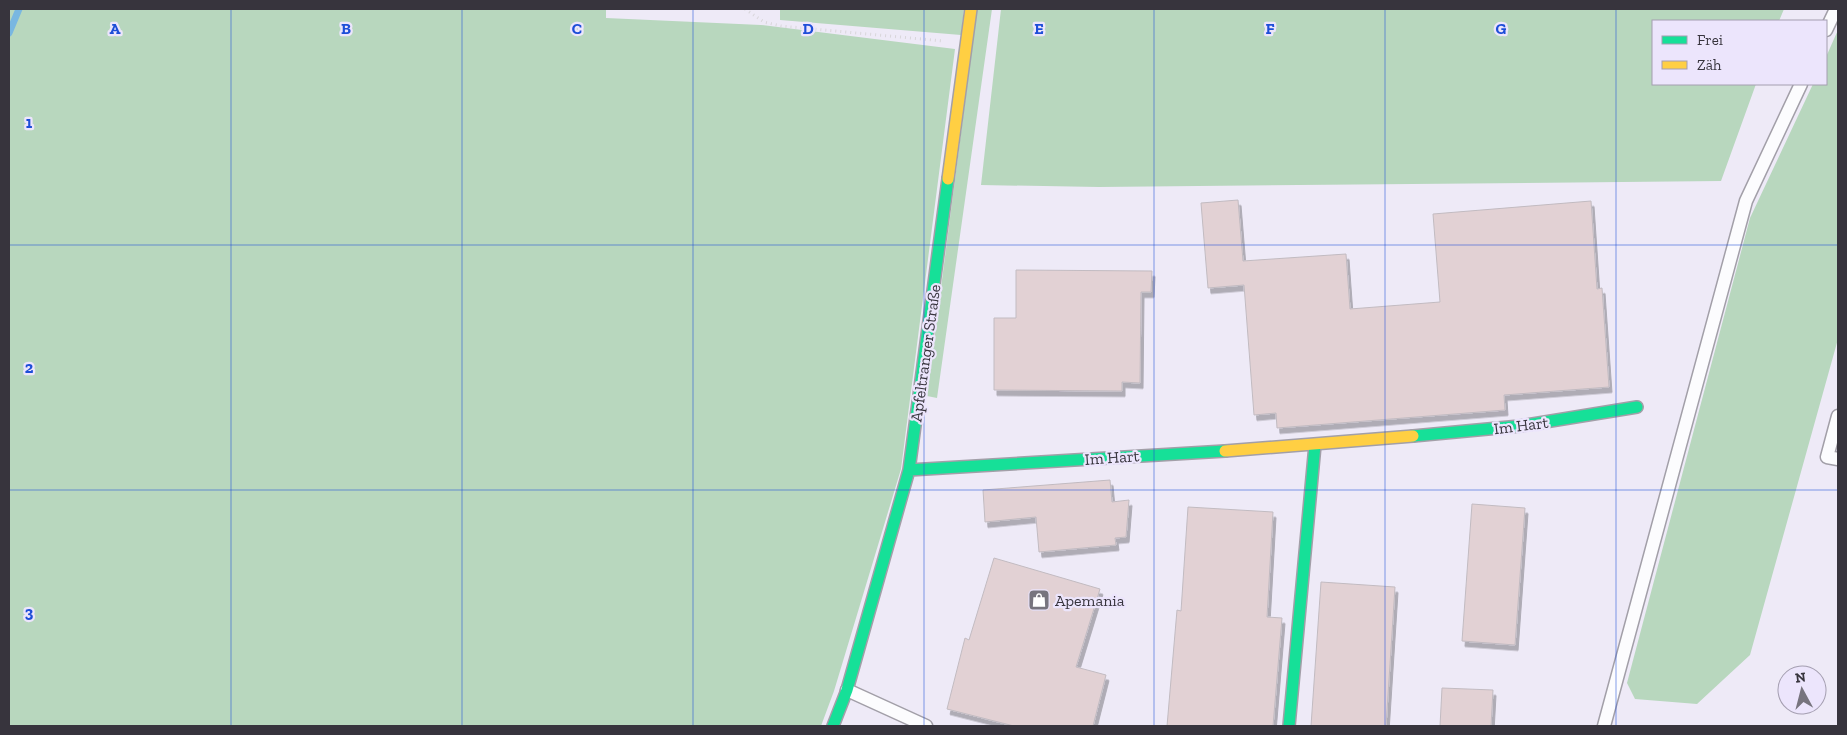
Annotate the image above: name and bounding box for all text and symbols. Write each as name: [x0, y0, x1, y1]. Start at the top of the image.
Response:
text: A: [110, 19, 121, 38]
text: B: [341, 19, 351, 38]
text: C: [572, 19, 582, 38]
text: D: [802, 19, 814, 38]
text: E: [1034, 19, 1044, 38]
text: F: [1265, 19, 1275, 38]
text: G: [1496, 19, 1507, 38]
legend: [1652, 20, 1827, 85]
text: Frei: [1697, 31, 1723, 49]
text: Zäh: [1697, 56, 1722, 74]
text: 1: [26, 113, 33, 132]
street label: Apfeltranger Straße: [906, 283, 945, 423]
text: 2: [25, 358, 34, 377]
street label: Im Hart: [1493, 413, 1550, 438]
street label: Im Hart: [1084, 446, 1140, 469]
shop icon: Apemania: [1027, 588, 1051, 612]
place label: Apemania: [1055, 591, 1125, 610]
text: 3: [25, 603, 34, 622]
north arrow: [1777, 665, 1827, 715]
text: N: [1794, 668, 1807, 687]

